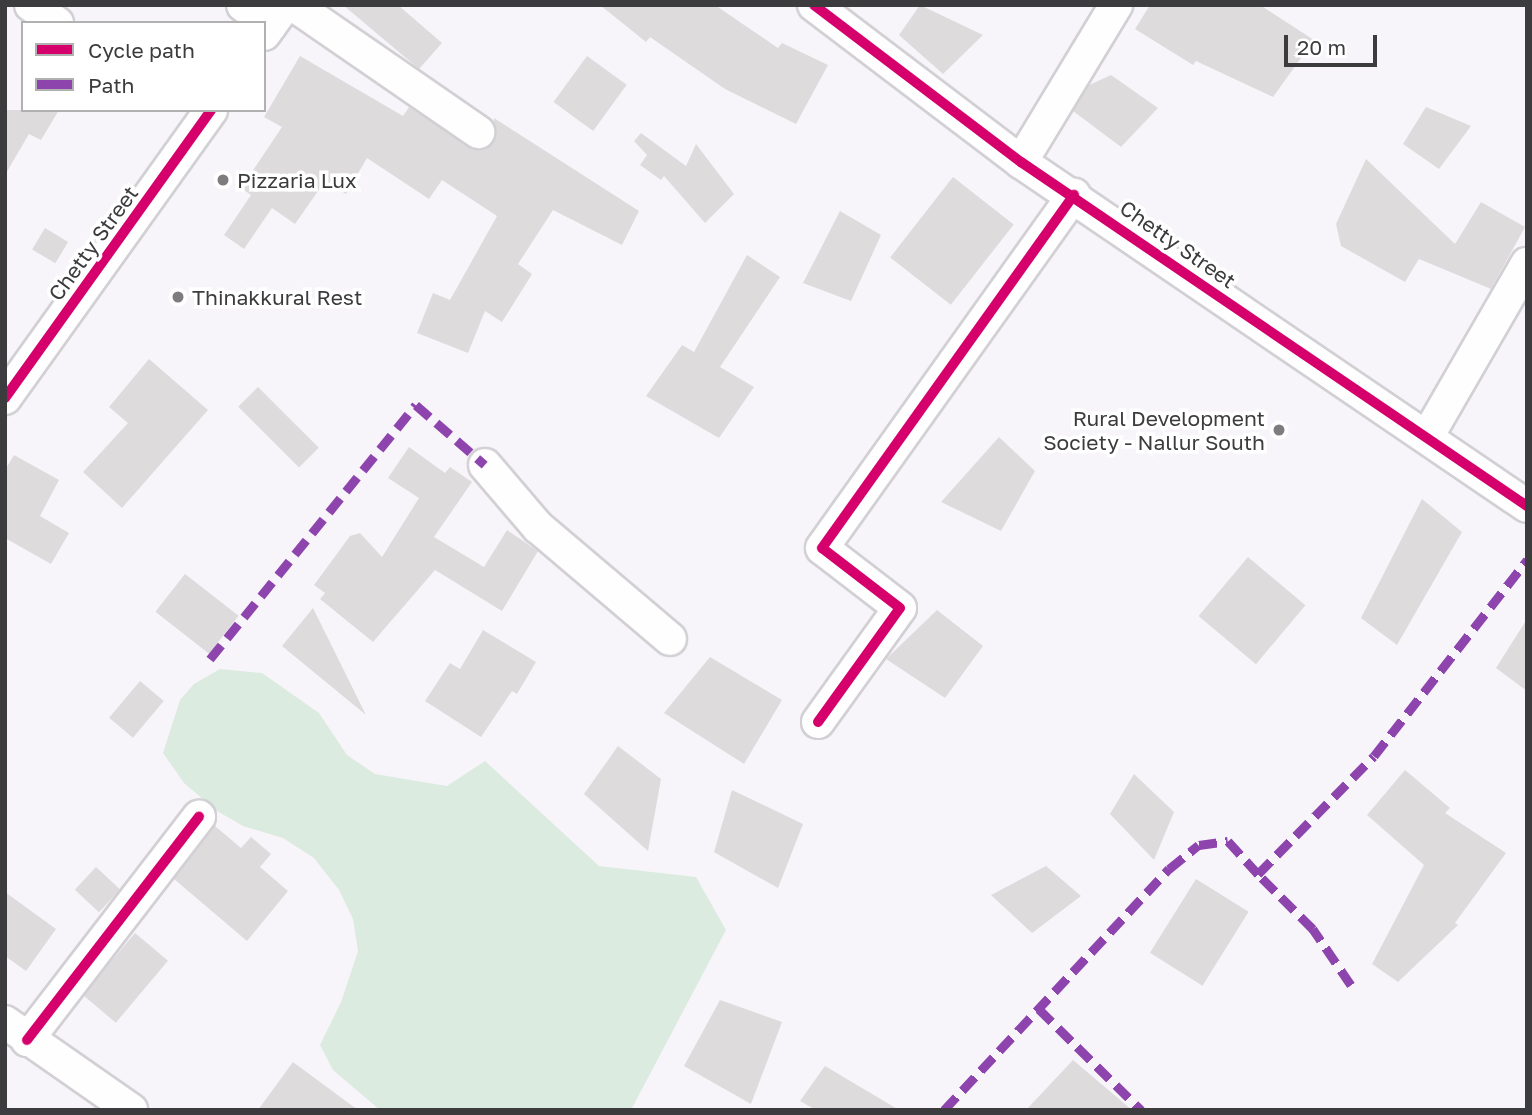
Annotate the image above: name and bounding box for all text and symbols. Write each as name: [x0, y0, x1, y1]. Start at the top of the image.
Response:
legend: [21, 21, 266, 112]
scale bar: [1287, 21, 1380, 65]
text: 20 m: [1297, 34, 1346, 60]
text: Cycle path: [88, 37, 195, 63]
text: Path: [88, 72, 135, 98]
place label: Pizzaria Lux: [237, 167, 357, 193]
marker: Pizzaria Lux: [215, 172, 231, 188]
street label: Chetty Street: [43, 181, 143, 305]
street label: Chetty Street: [1115, 195, 1241, 293]
place label: Thinakkural Rest: [192, 284, 362, 310]
marker: Thinakkural Rest: [170, 289, 186, 305]
place label: Rural Development Society - Nallur South: [1043, 405, 1265, 455]
marker: Rural Development Society - Nallur South: [1271, 422, 1287, 438]

